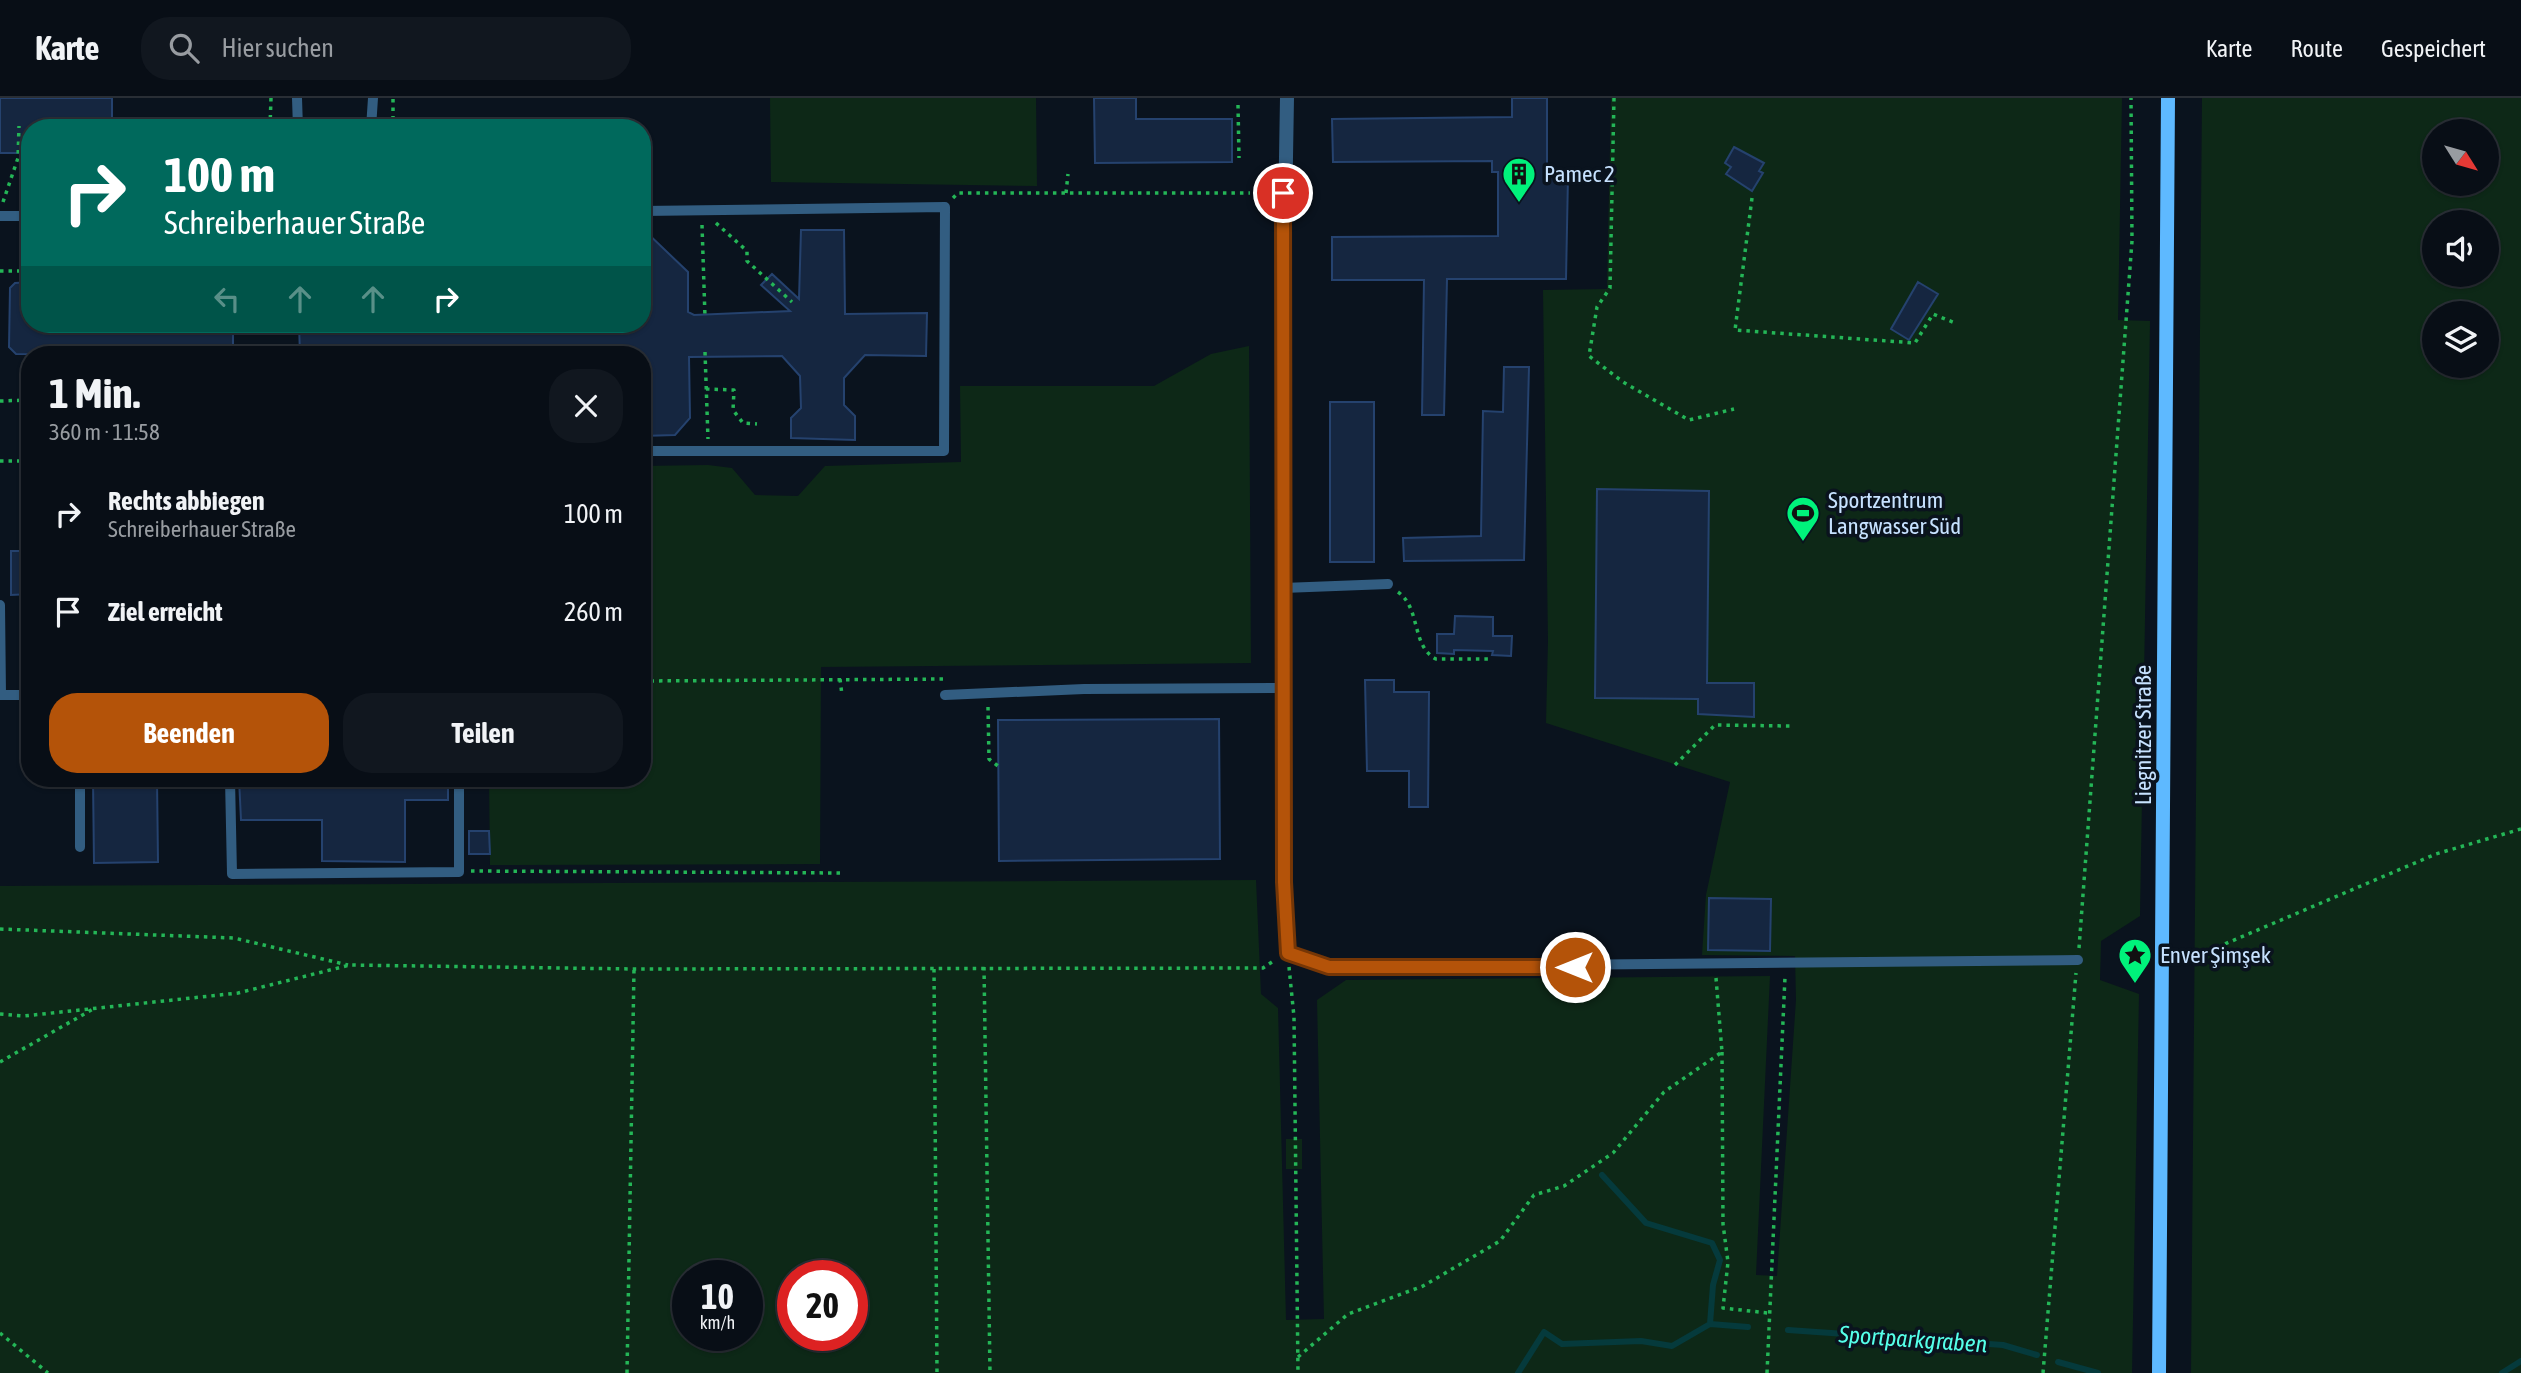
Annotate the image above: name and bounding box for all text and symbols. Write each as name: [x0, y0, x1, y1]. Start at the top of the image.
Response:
search box: [141, 17, 631, 80]
text: Karte: [35, 29, 99, 67]
icon: search: [165, 29, 203, 67]
text: Hier suchen: [221, 33, 334, 63]
text: Karte: [2206, 35, 2252, 62]
text: Route: [2290, 35, 2343, 62]
text: Gespeichert: [2381, 35, 2486, 62]
north arrow: [2422, 119, 2499, 196]
map controls: [2422, 119, 2499, 378]
text: 100 m: [164, 146, 275, 202]
icon: right: [49, 147, 140, 238]
building icon: Pamec 2: [1500, 155, 1538, 204]
place label: Pamec 2: [1544, 161, 1615, 187]
pin: [1253, 163, 1313, 223]
icon: arrive: [1264, 174, 1302, 212]
text: Schreiberhauer Straße: [164, 204, 425, 241]
button: sound: [2422, 210, 2499, 287]
icon: left: [208, 280, 246, 318]
icon: ahead: [281, 280, 319, 318]
icon: ahead: [354, 280, 392, 318]
icon: right: [427, 280, 465, 318]
button: layers: [2422, 301, 2499, 378]
text: 1 Min.: [49, 369, 140, 417]
button: close: [549, 369, 623, 443]
text: 360 m · 11:58: [49, 419, 160, 445]
text: Rechts abbiegen: [108, 486, 265, 516]
place label: Sportzentrum Langwasser Süd: [1828, 487, 1961, 539]
sports icon: Sportzentrum Langwasser Süd: [1784, 494, 1822, 543]
icon: right: [49, 495, 87, 533]
text: 100 m: [564, 499, 623, 529]
text: Schreiberhauer Straße: [108, 516, 296, 542]
icon: arrive: [49, 593, 87, 631]
text: Ziel erreicht: [108, 597, 223, 627]
text: 260 m: [564, 597, 623, 627]
street label: Liegnitzer Straße: [2130, 665, 2156, 805]
button: Beenden: [49, 693, 329, 773]
button: Teilen: [343, 693, 623, 773]
position arrow: [1538, 930, 1612, 1004]
place icon: Enver Şimşek: [2116, 936, 2154, 985]
place label: Enver Şimşek: [2160, 942, 2271, 968]
speed limit sign: 20: [777, 1260, 868, 1351]
text: 10: [701, 1276, 734, 1316]
text: km/h: [700, 1312, 735, 1333]
water label: Sportparkgraben: [1837, 1320, 1989, 1358]

